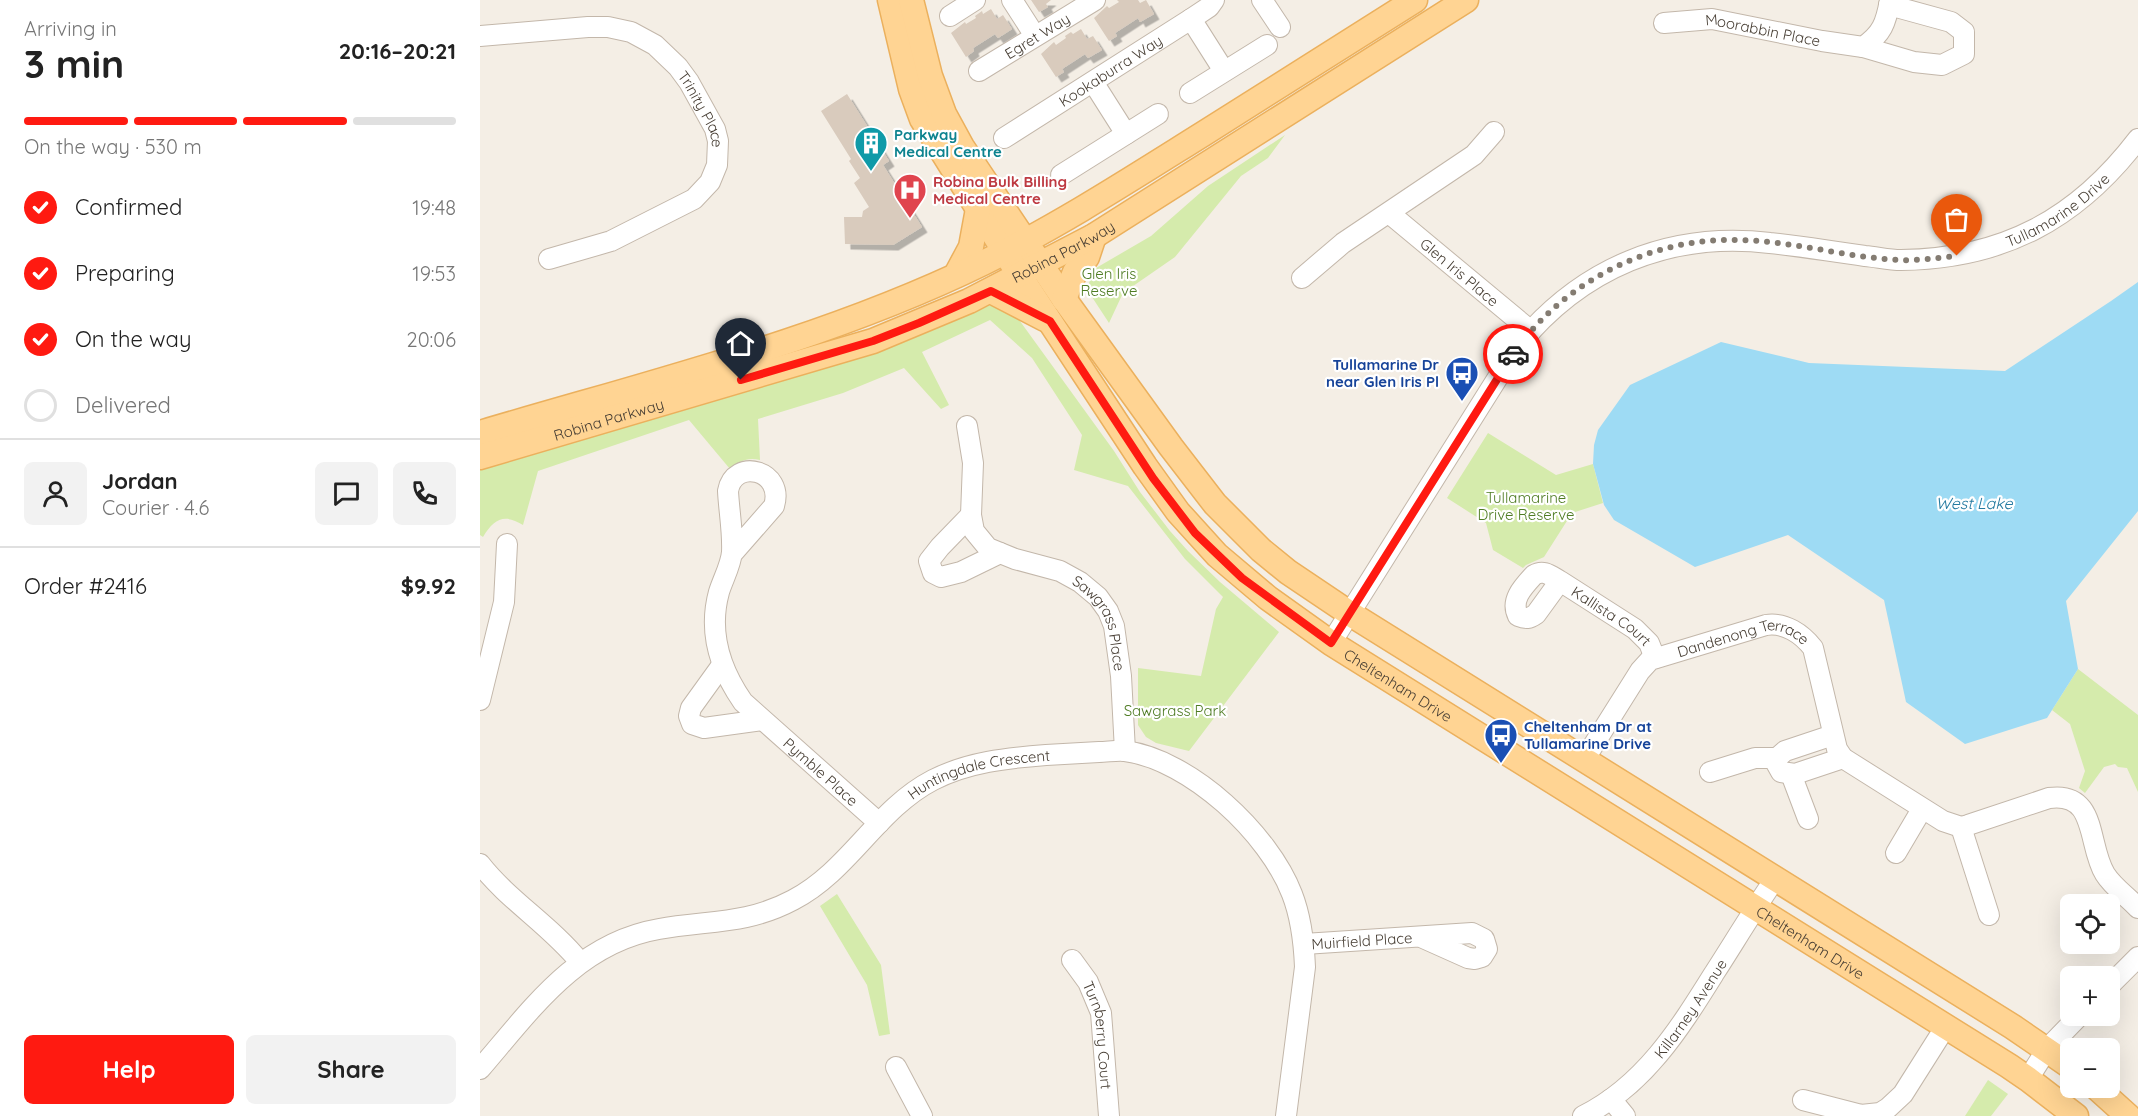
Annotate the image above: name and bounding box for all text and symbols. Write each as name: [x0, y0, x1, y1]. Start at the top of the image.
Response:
street label: Egret Way: [1001, 8, 1073, 63]
street label: Moorabbin Place: [1704, 9, 1822, 50]
text: Arriving in: [24, 16, 117, 41]
street label: Kookaburra Way: [1055, 30, 1166, 110]
text: 20:16–20:21: [339, 37, 456, 65]
text: 3 min: [24, 39, 124, 88]
street label: Trinity Place: [674, 67, 728, 148]
building icon: Parkway Medical Centre: [853, 125, 889, 172]
place label: Parkway Medical Centre: [894, 125, 1002, 161]
text: On the way · 530 m: [24, 134, 202, 159]
street label: Tullamarine Drive: [2003, 169, 2113, 251]
hospital icon: Robina Bulk Billing Medical Centre: [892, 172, 928, 219]
place label: Robina Bulk Billing Medical Centre: [933, 172, 1067, 208]
icon: check: [24, 191, 57, 224]
text: Confirmed: [75, 193, 182, 221]
pin: [1931, 194, 1982, 256]
text: 19:48: [412, 195, 456, 220]
icon: bag: [1940, 203, 1973, 236]
street label: Robina Parkway: [1008, 216, 1118, 287]
street label: Glen Iris Place: [1416, 234, 1503, 310]
icon: check: [24, 257, 57, 290]
text: Preparing: [75, 259, 175, 287]
text: 19:53: [412, 261, 456, 286]
park label: Glen Iris Reserve: [1081, 264, 1137, 300]
pin: [715, 318, 766, 380]
icon: check: [24, 323, 57, 356]
courier: [1483, 324, 1543, 384]
text: On the way: [75, 325, 191, 353]
text: 20:06: [407, 327, 456, 352]
icon: home: [724, 327, 757, 360]
icon: car: [1497, 338, 1530, 371]
place label: Tullamarine Dr near Glen Iris Pl: [1326, 355, 1439, 391]
bus stop icon: Tullamarine Dr near Glen Iris Pl: [1444, 355, 1480, 402]
text: Delivered: [75, 391, 171, 419]
street label: Robina Parkway: [551, 394, 666, 444]
button: person: [24, 462, 87, 525]
button: chat: [315, 462, 378, 525]
button: phone: [393, 462, 456, 525]
text: Jordan: [102, 467, 178, 495]
park label: Tullamarine Drive Reserve: [1477, 488, 1575, 524]
water label: West Lake: [1935, 493, 2013, 513]
text: Courier · 4.6: [102, 495, 209, 520]
street label: Sawgrass Place: [1069, 570, 1130, 672]
text: Order #2416: [24, 572, 147, 600]
text: $9.92: [401, 572, 456, 600]
street label: Kallista Court: [1568, 582, 1656, 650]
street label: Dandenong Terrace: [1675, 615, 1814, 661]
street label: Cheltenham Drive: [1341, 644, 1456, 726]
park label: Sawgrass Park: [1124, 701, 1226, 720]
bus stop icon: Cheltenham Dr at Tullamarine Drive: [1483, 717, 1519, 764]
place label: Cheltenham Dr at Tullamarine Drive: [1524, 717, 1652, 753]
street label: Pymble Place: [780, 733, 863, 810]
street label: Huntingdale Crescent: [903, 745, 1051, 803]
map controls: [2060, 894, 2120, 1098]
button: locate: [2060, 894, 2120, 954]
street label: Cheltenham Drive: [1753, 901, 1868, 983]
street label: Muirfield Place: [1311, 927, 1413, 953]
street label: Killarney Avenue: [1650, 955, 1731, 1062]
button: +: [2060, 966, 2120, 1026]
street label: Turnberry Court: [1079, 978, 1116, 1090]
button: Help: [24, 1035, 234, 1104]
button: Share: [246, 1035, 456, 1104]
button: −: [2060, 1038, 2120, 1098]

